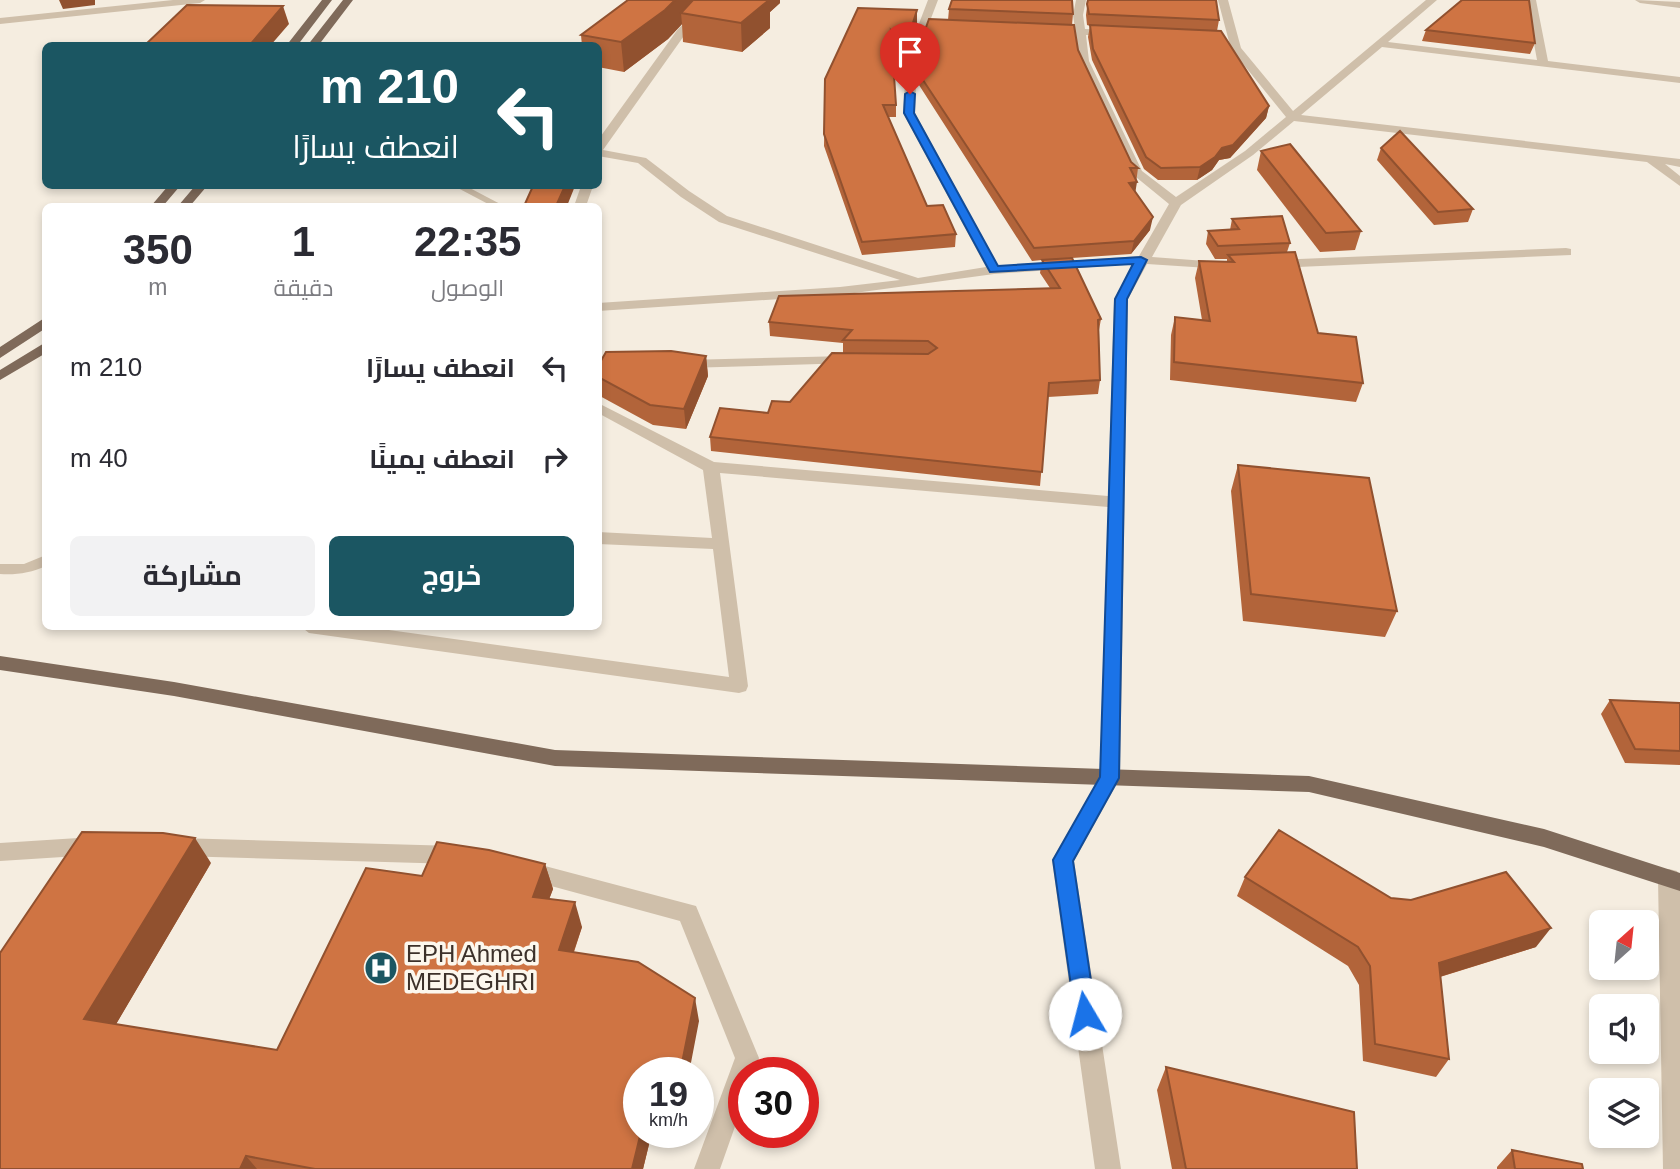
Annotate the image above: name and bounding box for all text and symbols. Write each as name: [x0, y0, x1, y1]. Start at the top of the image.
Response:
pin: [880, 22, 940, 94]
icon: arrive: [891, 33, 929, 71]
text: 210 m: [320, 59, 459, 113]
icon: left: [483, 70, 574, 161]
text: انعطف يسارًا: [292, 129, 459, 165]
text: 1: [292, 218, 315, 265]
text: 22:35: [414, 218, 521, 265]
text: 350: [123, 226, 193, 273]
text: m: [148, 274, 167, 300]
text: دقيقة: [273, 275, 333, 301]
text: الوصول: [431, 275, 504, 301]
icon: left: [536, 349, 574, 387]
text: 210 m: [70, 352, 142, 382]
text: انعطف يسارًا: [366, 353, 515, 383]
icon: right: [536, 440, 574, 478]
text: 40 m: [70, 443, 128, 473]
text: انعطف يمينًا: [369, 444, 515, 474]
button: مشاركة: [70, 536, 315, 616]
button: خروج: [329, 536, 574, 616]
north arrow: [1589, 910, 1659, 980]
map controls: [1589, 910, 1659, 1148]
place label: EPH Ahmed MEDEGHRI: [406, 940, 537, 995]
hospital icon: EPH Ahmed MEDEGHRI: [362, 949, 400, 987]
position arrow: [1048, 977, 1122, 1051]
button: sound: [1589, 994, 1659, 1064]
speed limit sign: 30: [728, 1057, 819, 1148]
text: 19: [649, 1074, 688, 1113]
button: layers: [1589, 1078, 1659, 1148]
text: km/h: [649, 1110, 688, 1130]

